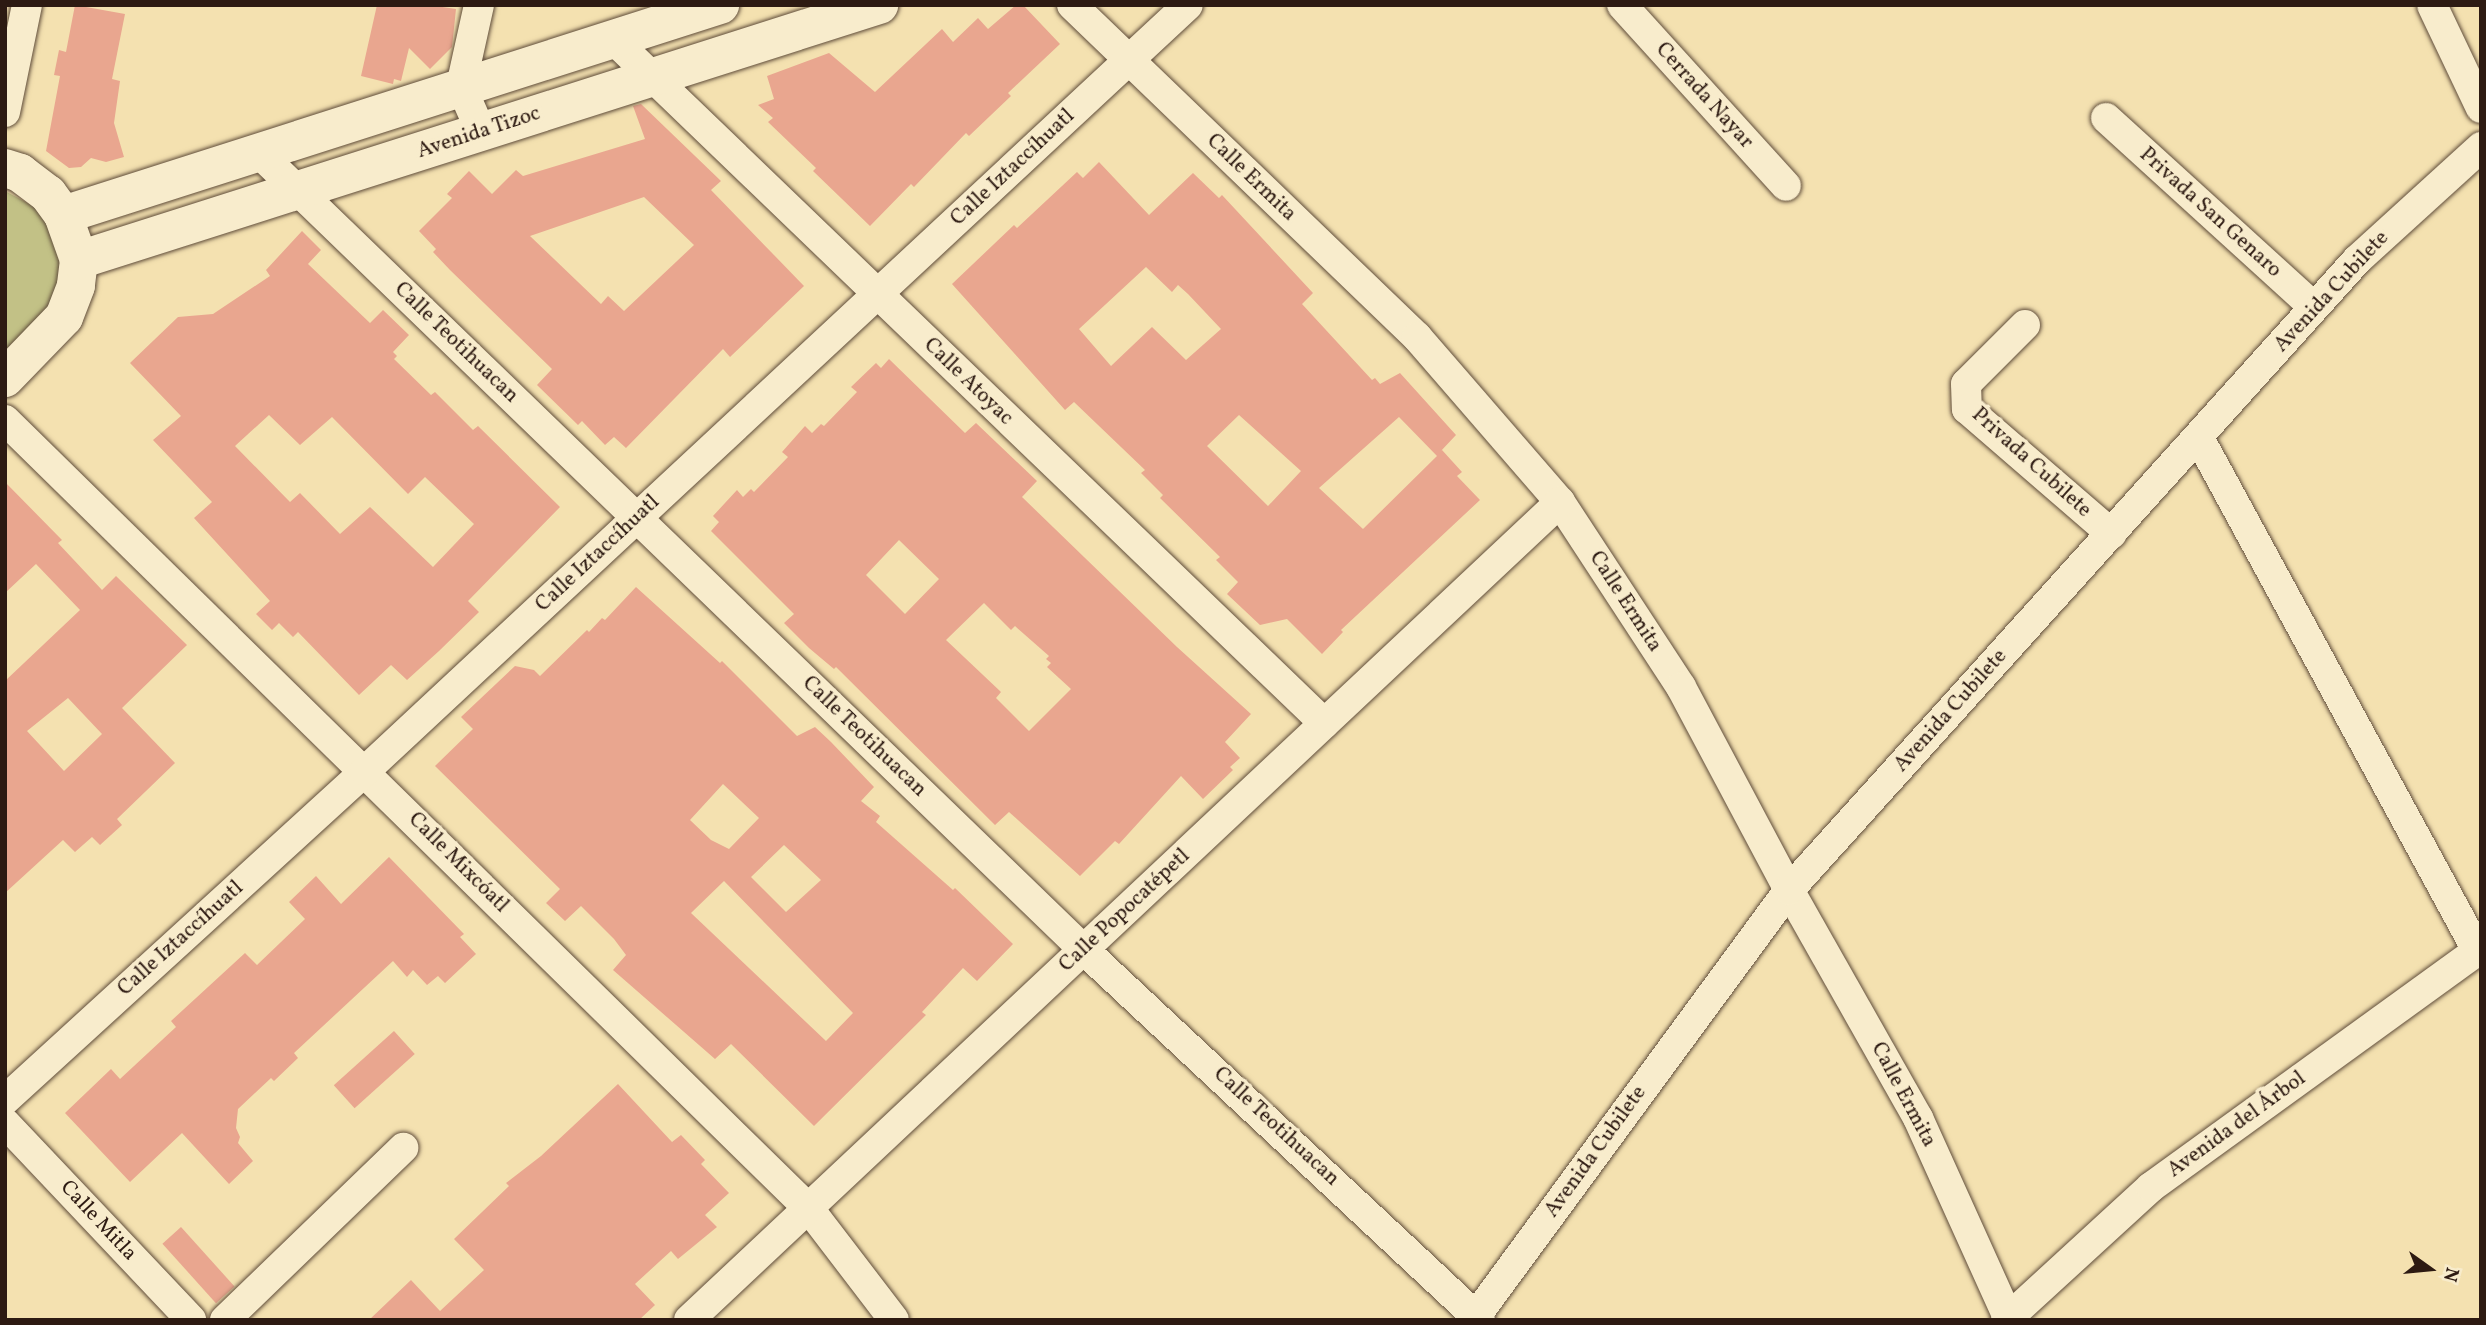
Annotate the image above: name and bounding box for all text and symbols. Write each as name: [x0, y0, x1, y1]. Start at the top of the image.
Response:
street label: Cerrada Nayar: [1650, 38, 1758, 154]
street label: Avenida Tizoc: [414, 101, 544, 165]
street label: Calle Iztaccíhuatl: [946, 104, 1080, 232]
street label: Calle Ermita: [1201, 129, 1301, 227]
street label: Privada San Genaro: [2134, 143, 2286, 283]
street label: Avenida Cubilete: [2269, 226, 2395, 358]
street label: Calle Teotihuacan: [388, 277, 524, 409]
street label: Calle Atoyac: [918, 333, 1018, 431]
street label: Privada Cubilete: [1966, 403, 2096, 523]
street label: Calle Iztaccíhuatl: [531, 490, 665, 618]
street label: Calle Ermita: [1583, 547, 1667, 657]
street label: Avenida Cubilete: [1889, 644, 2013, 778]
street label: Calle Teotihuacan: [796, 671, 932, 803]
street label: Calle Mixcóatl: [403, 808, 513, 918]
street label: Calle Popocatépetl: [1054, 844, 1196, 978]
street label: Calle Iztaccíhuatl: [113, 876, 249, 1002]
street label: Calle Ermita: [1865, 1038, 1941, 1152]
street label: Calle Teotihuacan: [1208, 1062, 1344, 1192]
street label: Avenida del Árbol: [2163, 1067, 2311, 1183]
street label: Avenida Cubilete: [1540, 1081, 1652, 1223]
street label: Calle Mitla: [54, 1176, 142, 1266]
north arrow: [2395, 1234, 2465, 1304]
text: N: [2436, 1264, 2465, 1284]

